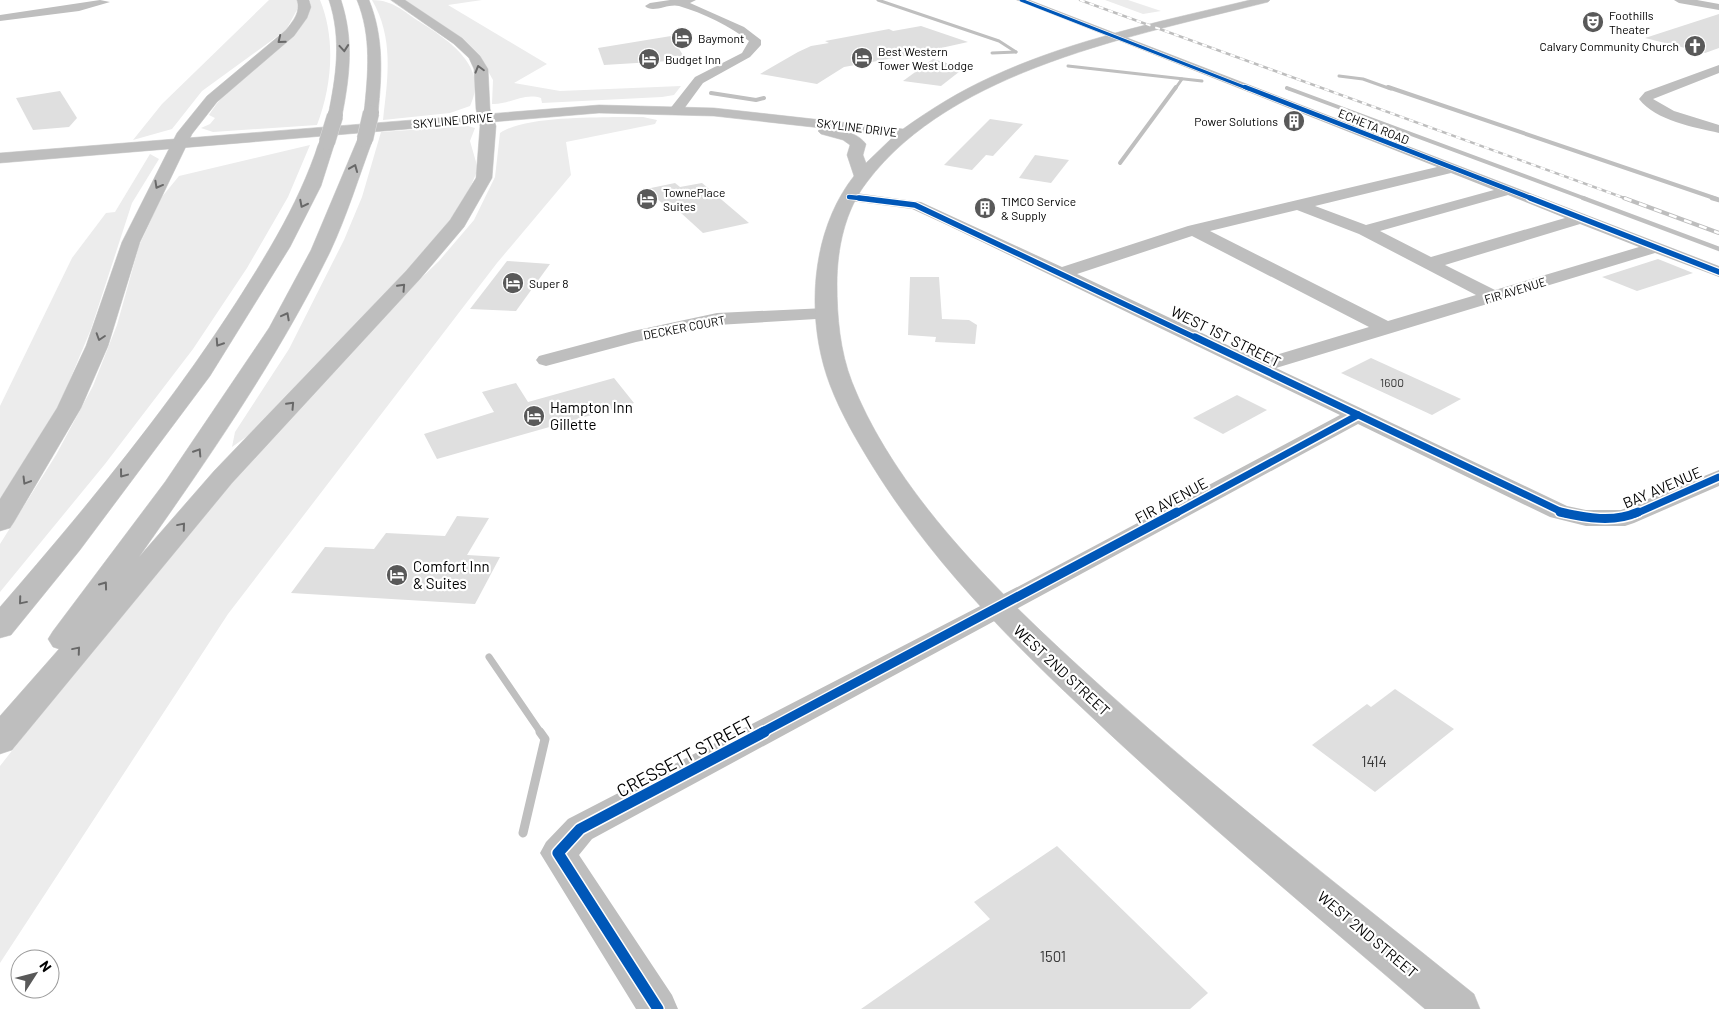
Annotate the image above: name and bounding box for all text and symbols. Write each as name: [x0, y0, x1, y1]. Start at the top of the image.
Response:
place label: Foothills Theater: [1609, 8, 1654, 36]
theatre icon: Foothills Theater: [1581, 10, 1605, 34]
hotel icon: Baymont: [670, 26, 694, 50]
place label: Baymont: [698, 31, 744, 45]
church icon: Calvary Community Church: [1683, 34, 1707, 58]
one-way arrow: [278, 35, 287, 43]
place label: Calvary Community Church: [1539, 39, 1679, 53]
one-way arrow: [338, 44, 349, 52]
place label: Best Western Tower West Lodge: [878, 44, 973, 72]
hotel icon: Best Western Tower West Lodge: [850, 46, 874, 70]
hotel icon: Budget Inn: [637, 47, 661, 71]
place label: Budget Inn: [665, 52, 721, 66]
one-way arrow: [475, 65, 485, 74]
street label: ECHETA ROAD: [1337, 105, 1411, 147]
building icon: Power Solutions: [1282, 109, 1306, 133]
street label: SKYLINE DRIVE: [412, 110, 494, 130]
place label: Power Solutions: [1194, 114, 1278, 128]
street label: SKYLINE DRIVE: [816, 115, 898, 139]
one-way arrow: [347, 164, 358, 173]
one-way arrow: [154, 180, 164, 189]
place label: TownePlace Suites: [663, 185, 725, 213]
hotel icon: TownePlace Suites: [635, 187, 659, 211]
place label: TIMCO Service & Supply: [1001, 194, 1076, 222]
building icon: TIMCO Service & Supply: [973, 196, 997, 220]
one-way arrow: [299, 198, 309, 207]
hotel icon: Super 8: [501, 271, 525, 295]
street label: FIR AVENUE: [1483, 274, 1547, 306]
place label: Super 8: [529, 276, 568, 290]
one-way arrow: [396, 283, 405, 292]
street label: WEST 1ST STREET: [1168, 302, 1284, 370]
one-way arrow: [280, 312, 290, 321]
street label: DECKER COURT: [642, 312, 726, 342]
one-way arrow: [95, 332, 105, 341]
one-way arrow: [216, 337, 225, 346]
house number: 1600: [1380, 375, 1404, 389]
place label: Hampton Inn Gillette: [550, 398, 633, 433]
one-way arrow: [285, 402, 294, 411]
hotel icon: Hampton Inn Gillette: [522, 404, 546, 428]
one-way arrow: [192, 448, 201, 458]
street label: BAY AVENUE: [1620, 462, 1704, 512]
one-way arrow: [121, 468, 129, 477]
street label: FIR AVENUE: [1132, 473, 1210, 527]
one-way arrow: [23, 476, 33, 485]
one-way arrow: [176, 522, 185, 531]
place label: Comfort Inn & Suites: [413, 557, 490, 592]
hotel icon: Comfort Inn & Suites: [385, 563, 409, 587]
one-way arrow: [98, 581, 107, 590]
one-way arrow: [20, 595, 28, 604]
street label: WEST 2ND STREET: [1010, 621, 1114, 719]
one-way arrow: [71, 646, 80, 655]
street label: CRESSETT STREET: [613, 711, 757, 801]
house number: 1414: [1361, 752, 1387, 770]
street label: WEST 2ND STREET: [1314, 887, 1422, 981]
house number: 1501: [1040, 947, 1066, 965]
north arrow: [10, 949, 60, 999]
text: N: [36, 957, 56, 975]

